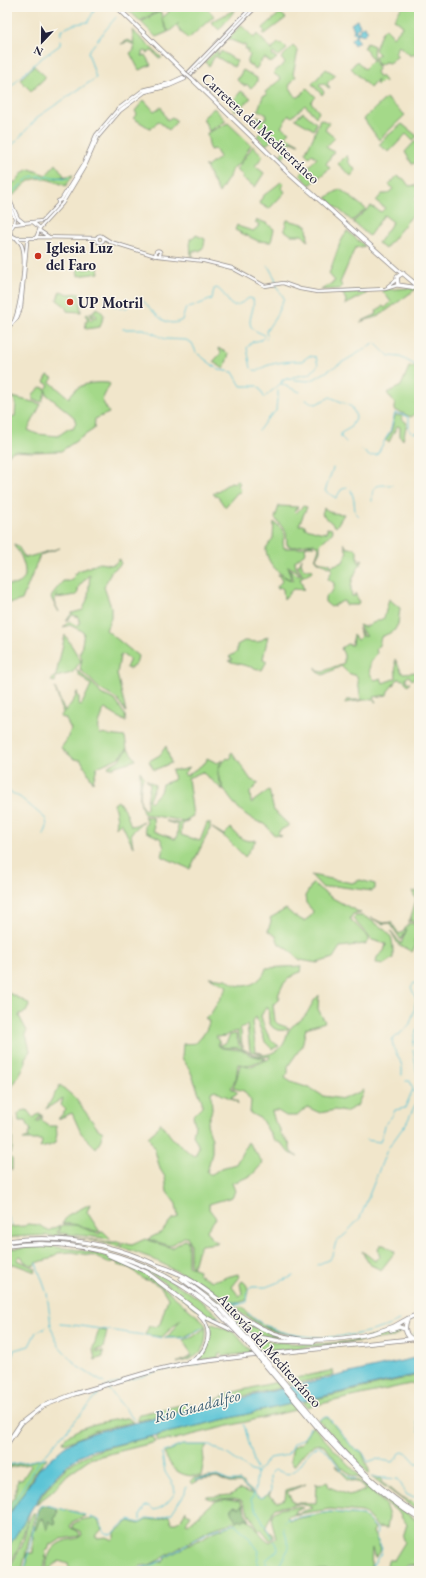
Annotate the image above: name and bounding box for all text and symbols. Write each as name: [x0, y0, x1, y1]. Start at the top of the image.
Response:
north arrow: [22, 22, 62, 62]
text: N: [31, 43, 45, 59]
street label: Carretera del Mediterráneo: [198, 68, 324, 188]
place label: Iglesia Luz del Faro: [46, 238, 113, 274]
marker: Iglesia Luz del Faro: [33, 251, 43, 261]
place label: UP Motril: [78, 293, 144, 312]
marker: UP Motril: [65, 297, 75, 307]
street label: Autovía del Mediterráneo: [213, 1288, 326, 1411]
water label: Río Guadalfeo: [151, 1384, 243, 1428]

